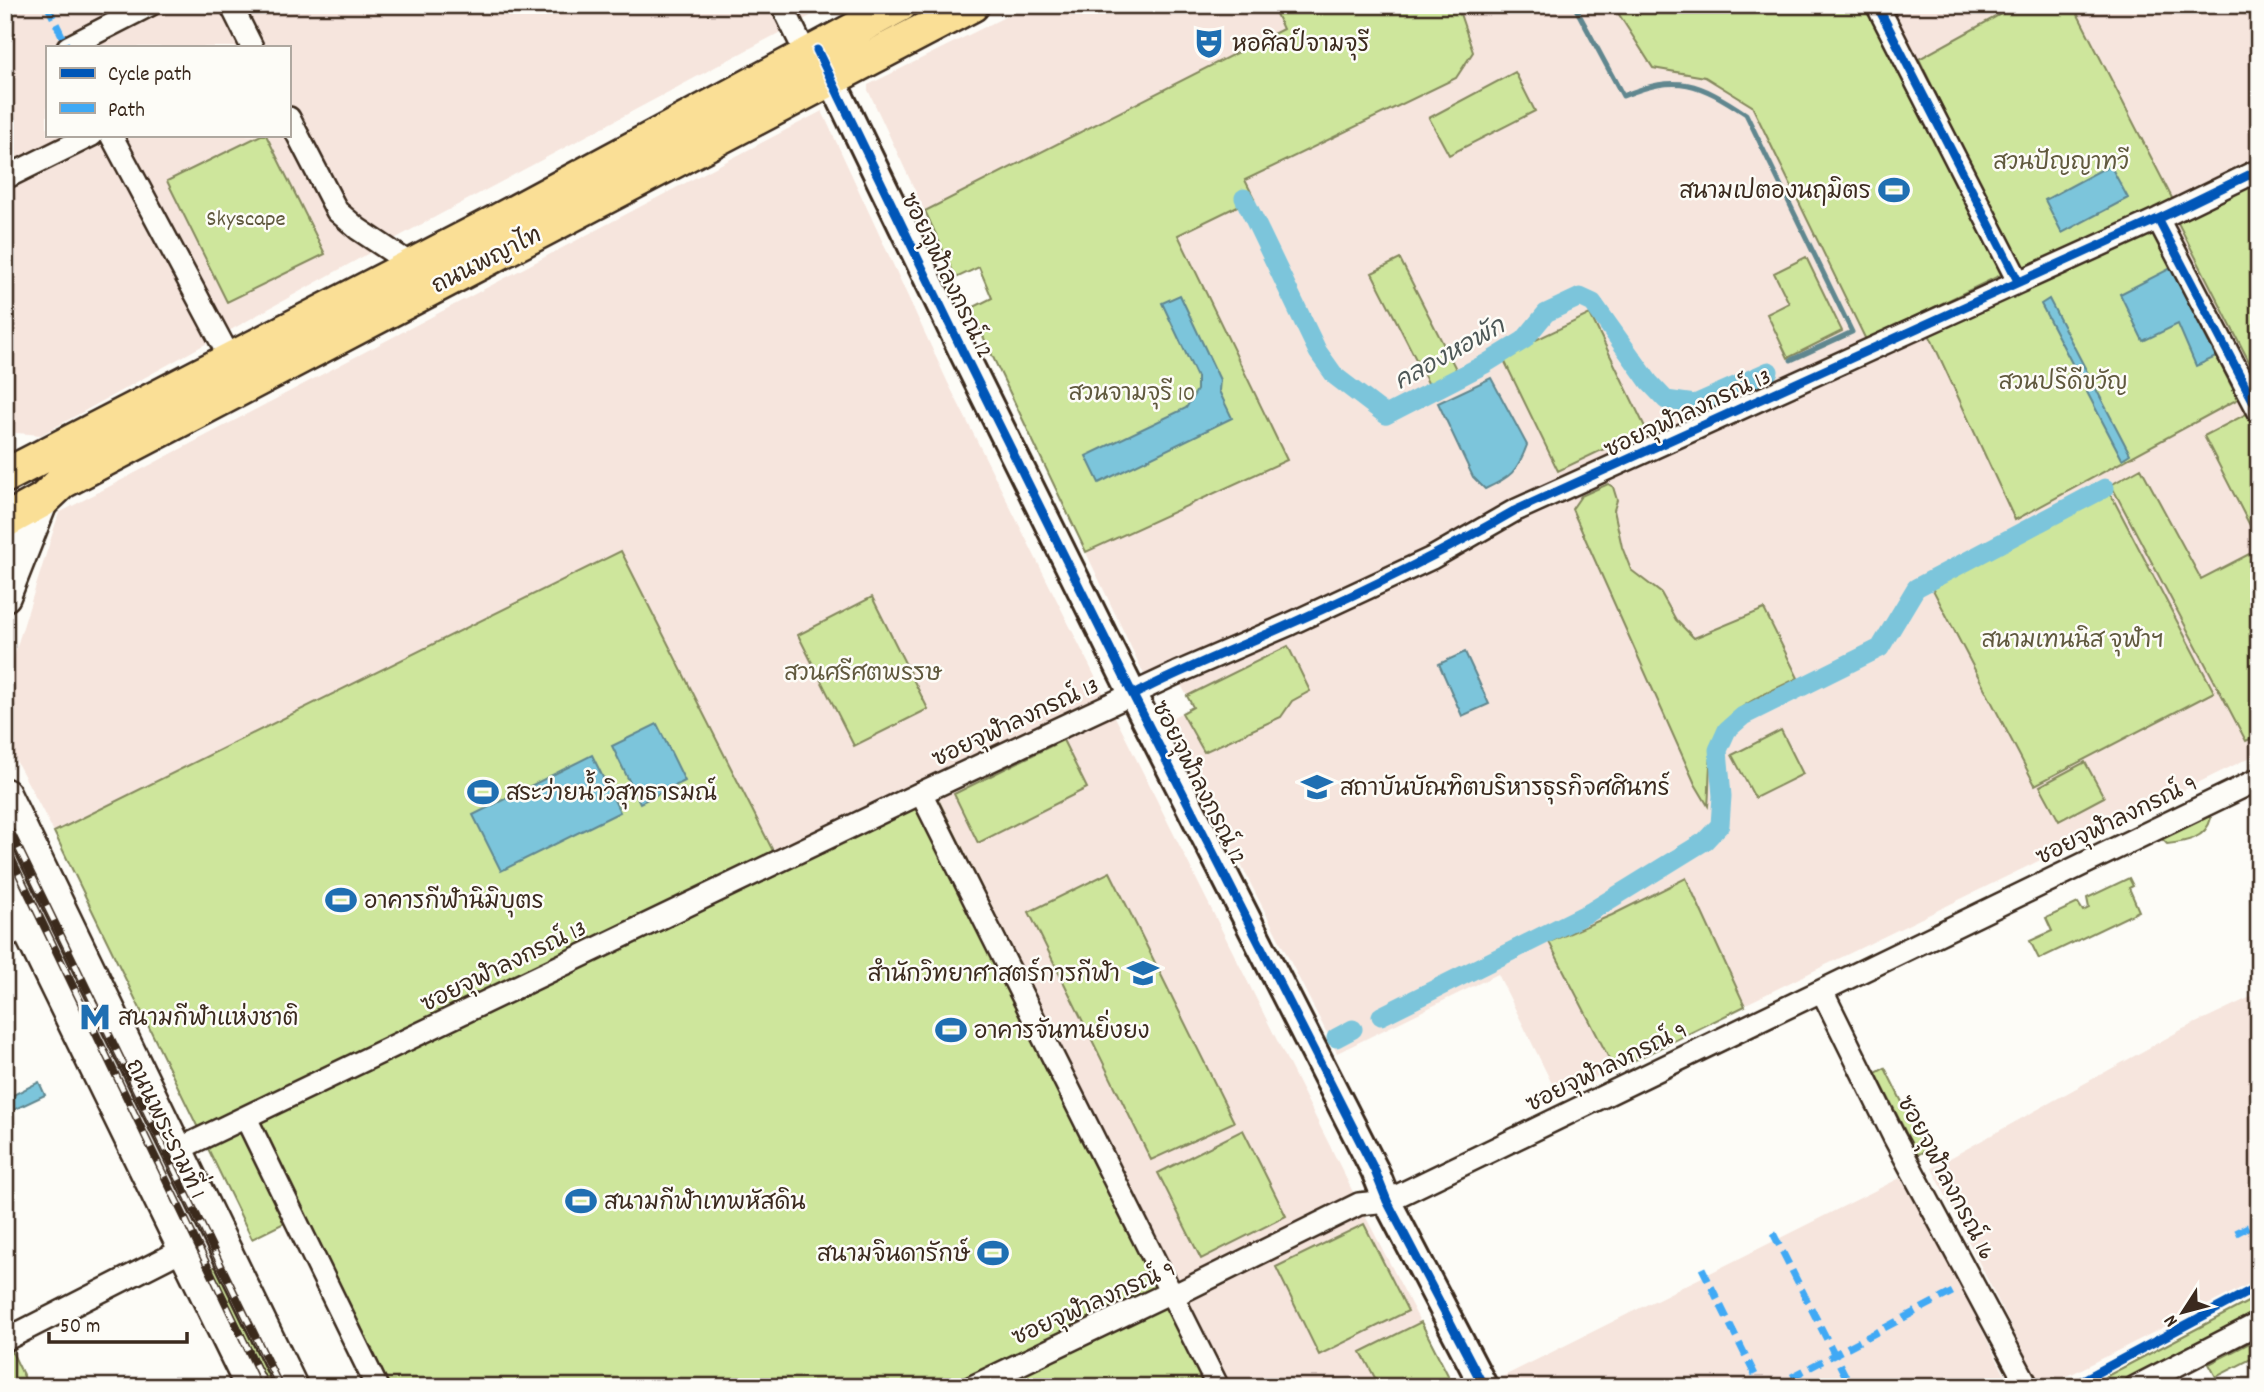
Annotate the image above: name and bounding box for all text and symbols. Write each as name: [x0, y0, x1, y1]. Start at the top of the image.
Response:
theatre icon: หอศิลป์จามจุรี: [1192, 26, 1226, 60]
place label: หอศิลป์จามจุรี: [1232, 27, 1369, 63]
legend: [46, 46, 290, 136]
text: Cycle path: [108, 61, 191, 91]
text: Path: [108, 97, 145, 127]
park label: สวนปัญญาทวี: [1993, 146, 2129, 181]
sports icon: สนามเปตองนฤมิตร: [1877, 173, 1911, 207]
place label: สนามเปตองนฤมิตร: [1679, 176, 1871, 210]
street label: ซอยจุฬาลงกรณ์ 12: [890, 187, 1002, 365]
park label: Skyscape: [206, 204, 286, 237]
street label: ถนนพญาไท: [425, 218, 549, 304]
water label: คลองหอพัก: [1389, 310, 1514, 400]
street label: ซอยจุฬาลงกรณ์ 13: [1598, 359, 1777, 468]
park label: สวนปรีดีขวัญ: [1998, 366, 2128, 401]
park label: สวนจามจุรี 10: [1069, 377, 1195, 412]
park label: สนามเทนนิส จุฬาฯ: [1982, 625, 2164, 659]
park label: สวนศรีศตพรรษ: [784, 657, 943, 692]
street label: ซอยจุฬาลงกรณ์ 13: [926, 668, 1105, 777]
street label: ซอยจุฬาลงกรณ์ 12: [1141, 694, 1255, 871]
street label: ซอยจุฬาลงกรณ์ 9: [2030, 766, 2204, 876]
place label: สระว่ายน้ำวิสุทธารมณ์: [506, 769, 717, 812]
school or university icon: สถาบันบัณฑิตบริหารธุรกิจศศินทร์: [1300, 770, 1334, 804]
place label: สถาบันบัณฑิตบริหารธุรกิจศศินทร์: [1340, 771, 1670, 807]
sports icon: สระว่ายน้ำวิสุทธารมณ์: [466, 775, 500, 809]
sports icon: อาคารกีฬานิมิบุตร: [324, 883, 358, 917]
place label: อาคารกีฬานิมิบุตร: [364, 885, 544, 920]
street label: ซอยจุฬาลงกรณ์ 13: [415, 911, 593, 1023]
school or university icon: สำนักวิทยาศาสตร์การกีฬา: [1126, 956, 1160, 990]
place label: สำนักวิทยาศาสตร์การกีฬา: [868, 957, 1120, 993]
metro station icon: สนามกีฬาแห่งชาติ: [78, 1000, 112, 1034]
place label: สนามกีฬาแห่งชาติ: [118, 1002, 299, 1037]
place label: อาคารจันทนยิ่งยง: [974, 1009, 1150, 1050]
sports icon: อาคารจันทนยิ่งยง: [934, 1013, 968, 1047]
street label: ซอยจุฬาลงกรณ์ 9: [1520, 1013, 1694, 1123]
street label: ถนนพระรามที่ 1: [116, 1050, 220, 1205]
street label: ซอยจุฬาลงกรณ์ 16: [1887, 1089, 2004, 1267]
sports icon: สนามกีฬาเทพหัสดิน: [564, 1184, 598, 1218]
place label: สนามกีฬาเทพหัสดิน: [604, 1186, 806, 1221]
sports icon: สนามจินดารักษ์: [976, 1236, 1010, 1270]
place label: สนามจินดารักษ์: [817, 1237, 971, 1273]
street label: ซอยจุฬาลงกรณ์ 9: [1006, 1252, 1181, 1356]
north arrow: [2148, 1276, 2218, 1346]
scale bar: [49, 1301, 187, 1345]
text: N: [2158, 1308, 2186, 1332]
text: 50 m: [60, 1313, 100, 1343]

